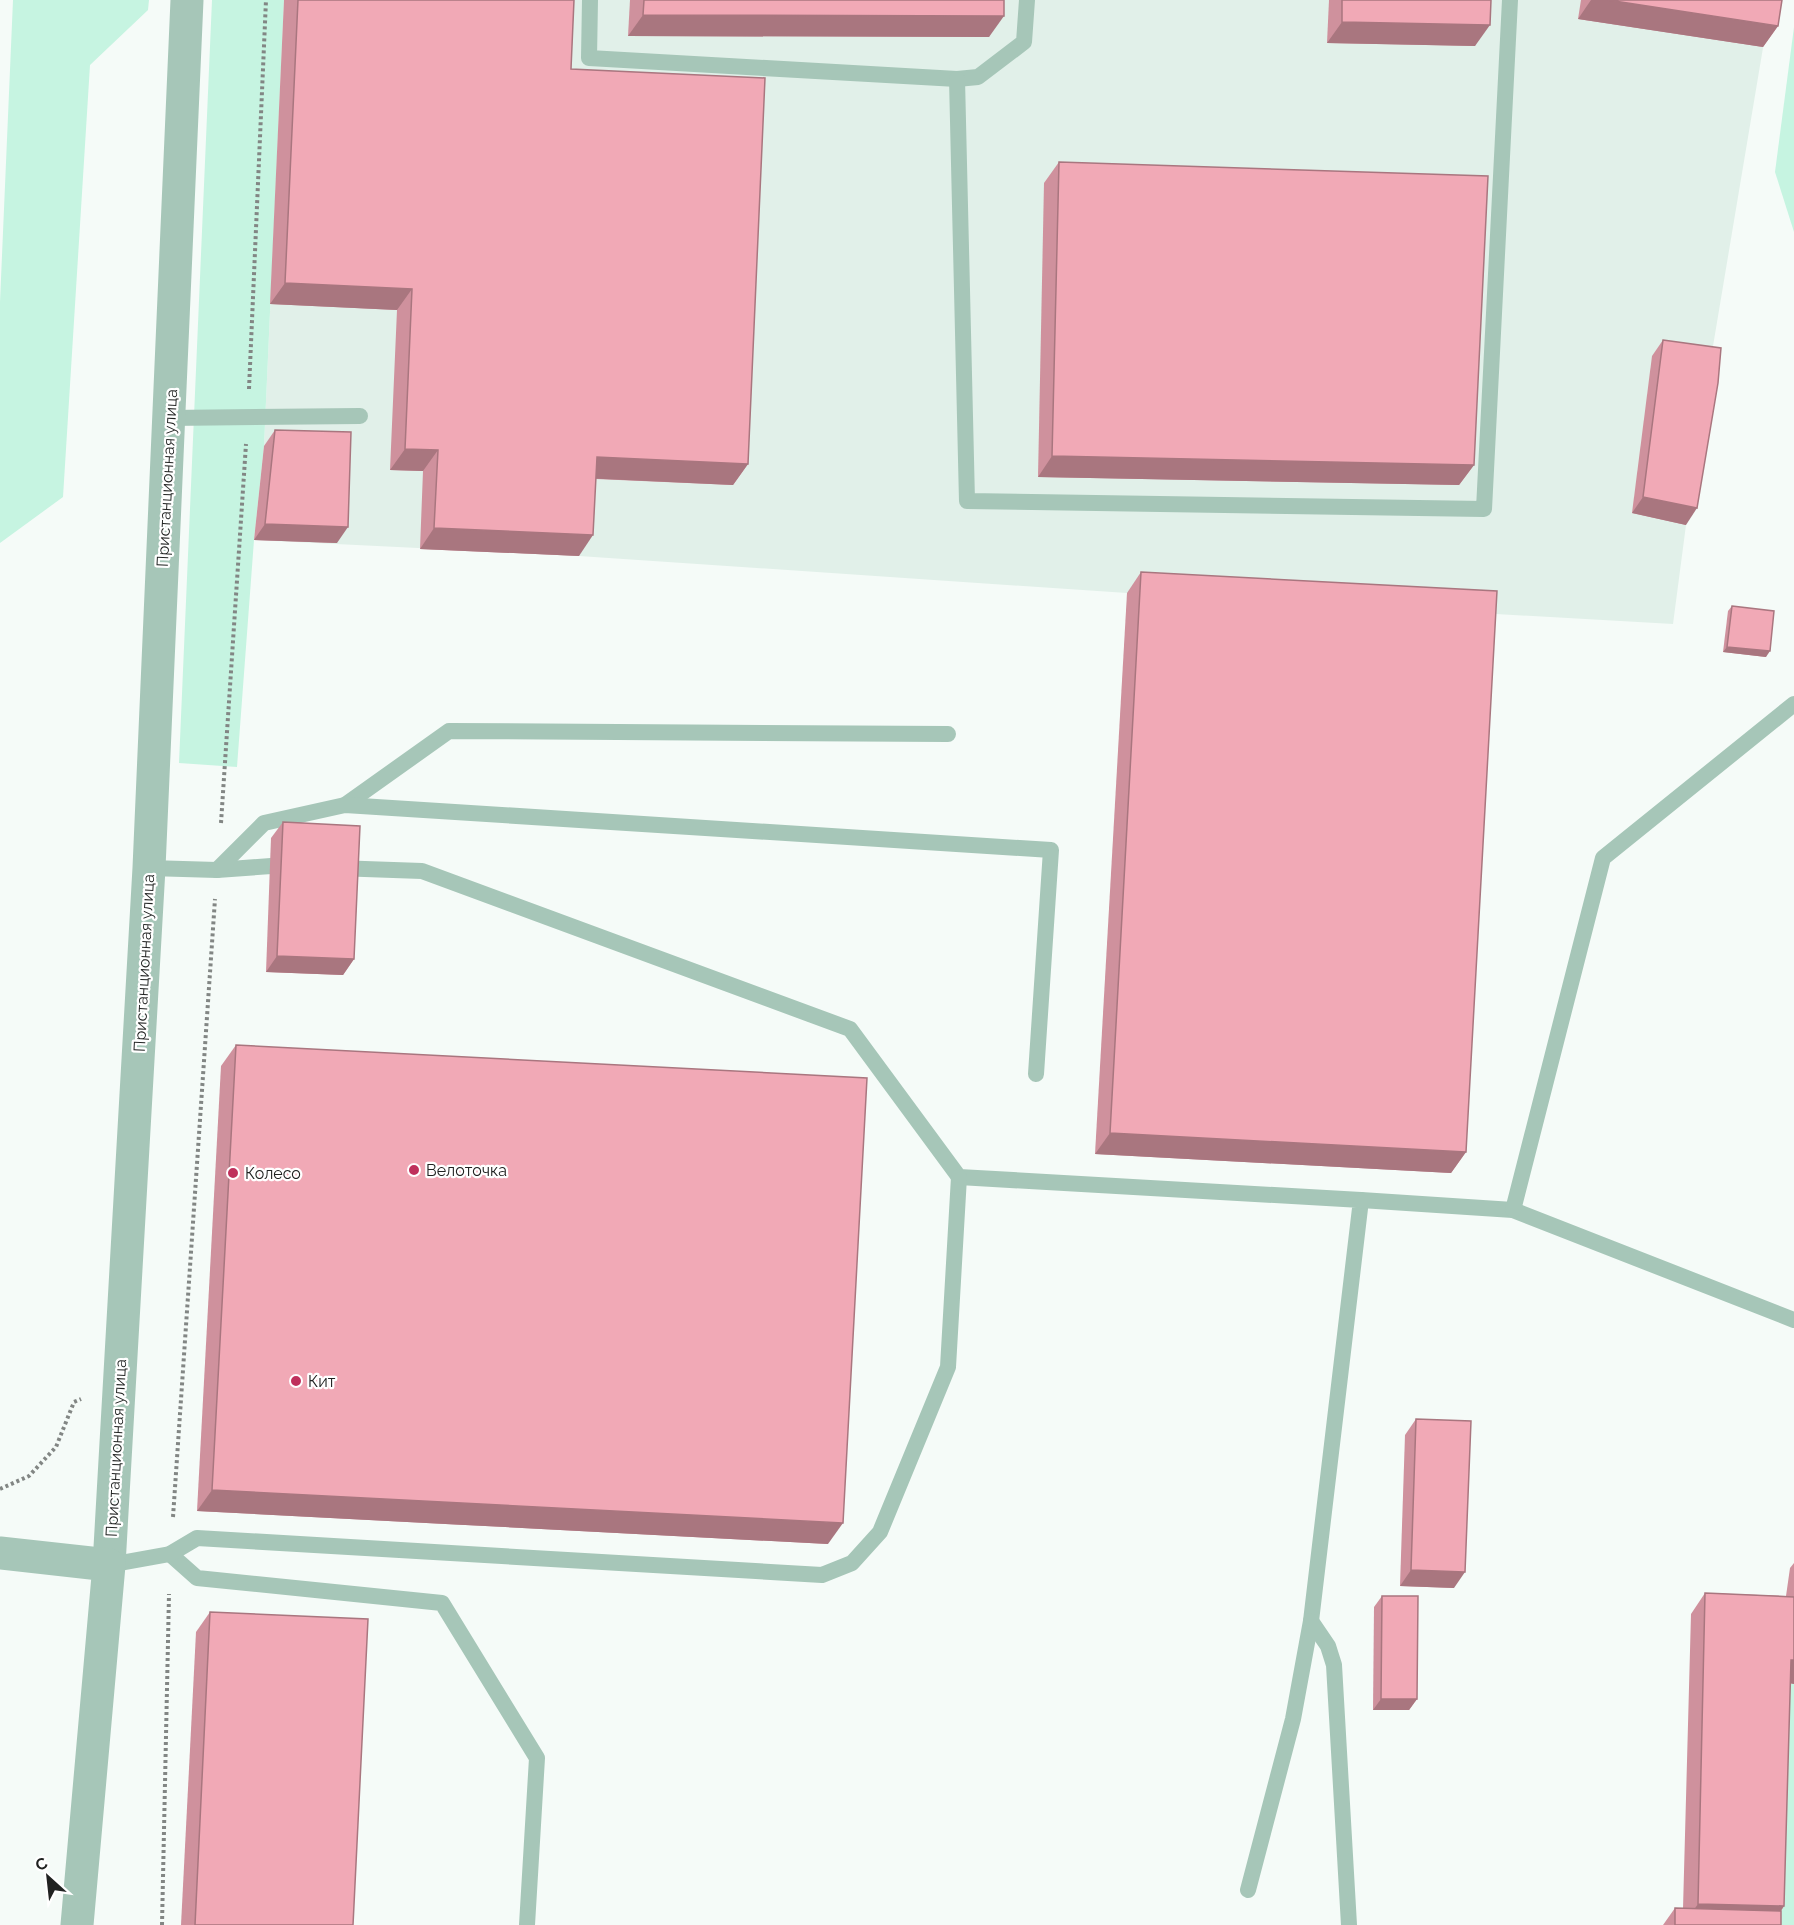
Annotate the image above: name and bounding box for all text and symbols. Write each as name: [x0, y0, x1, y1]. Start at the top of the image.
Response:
street label: Пристанционная улица: [153, 389, 181, 567]
street label: Пристанционная улица: [130, 874, 158, 1052]
place label: Велоточка: [426, 1161, 507, 1180]
marker: Велоточка: [407, 1163, 421, 1177]
place label: Колесо: [245, 1164, 301, 1183]
marker: Колесо: [226, 1166, 240, 1180]
street label: Пристанционная улица: [102, 1359, 130, 1537]
place label: Кит: [308, 1372, 336, 1391]
marker: Кит: [289, 1374, 303, 1388]
north arrow: [18, 1847, 78, 1907]
text: С: [32, 1853, 51, 1875]

